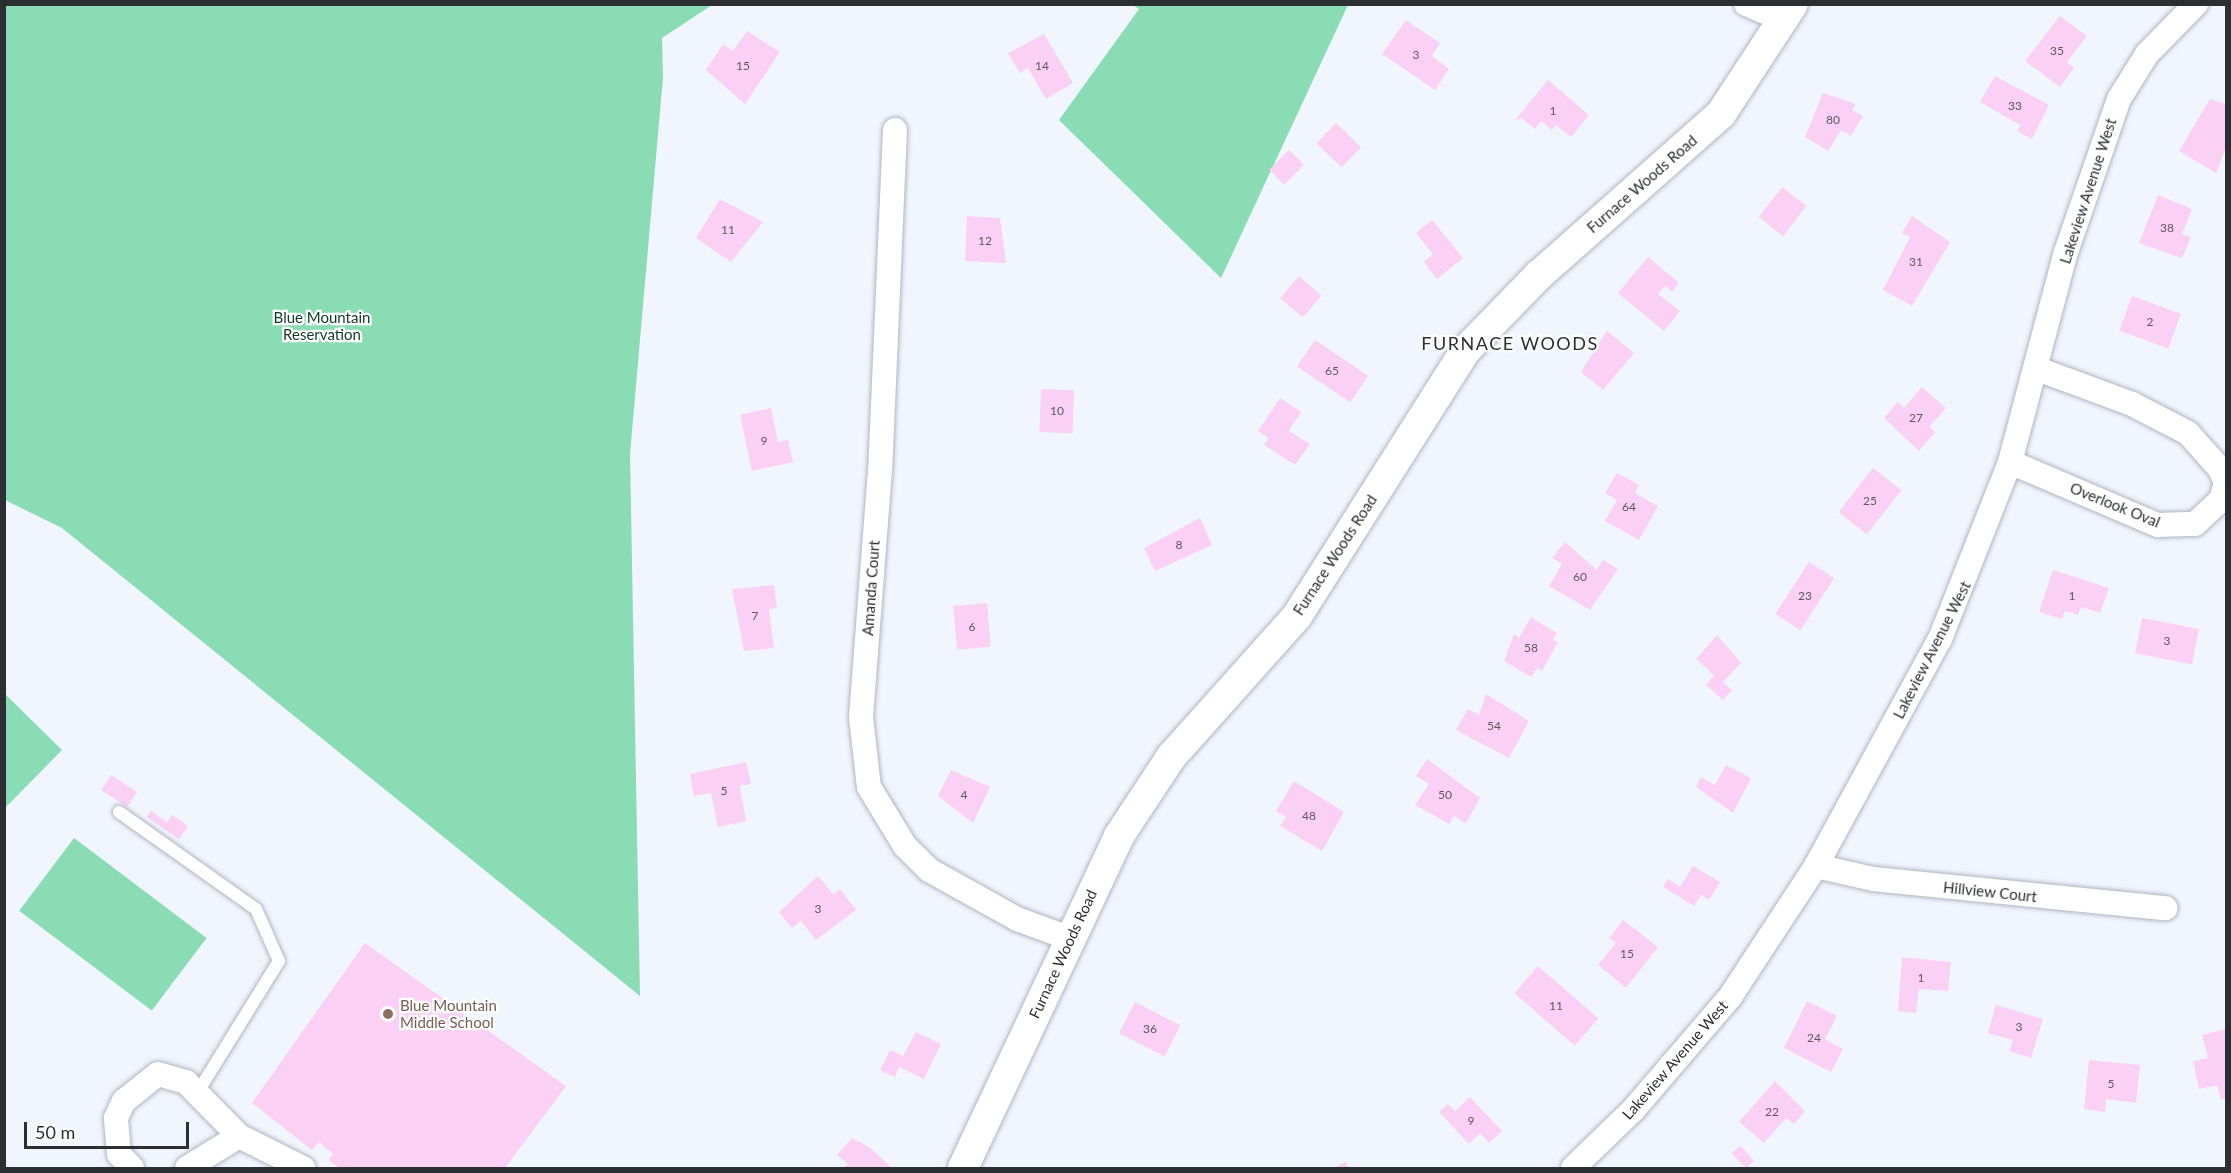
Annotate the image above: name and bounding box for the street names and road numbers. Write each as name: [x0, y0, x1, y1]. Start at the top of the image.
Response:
street label: Lakeview Avenue West: [2056, 116, 2120, 266]
street label: Furnace Woods Road: [1583, 131, 1701, 237]
street label: Overlook Oval: [2067, 479, 2163, 531]
street label: Furnace Woods Road: [1289, 491, 1381, 619]
street label: Amanda Court: [859, 540, 883, 636]
street label: Lakeview Avenue West: [1889, 578, 1975, 722]
street label: Hillview Court: [1942, 878, 2038, 906]
street label: Furnace Woods Road: [1025, 887, 1101, 1021]
street label: Lakeview Avenue West: [1618, 996, 1732, 1124]

